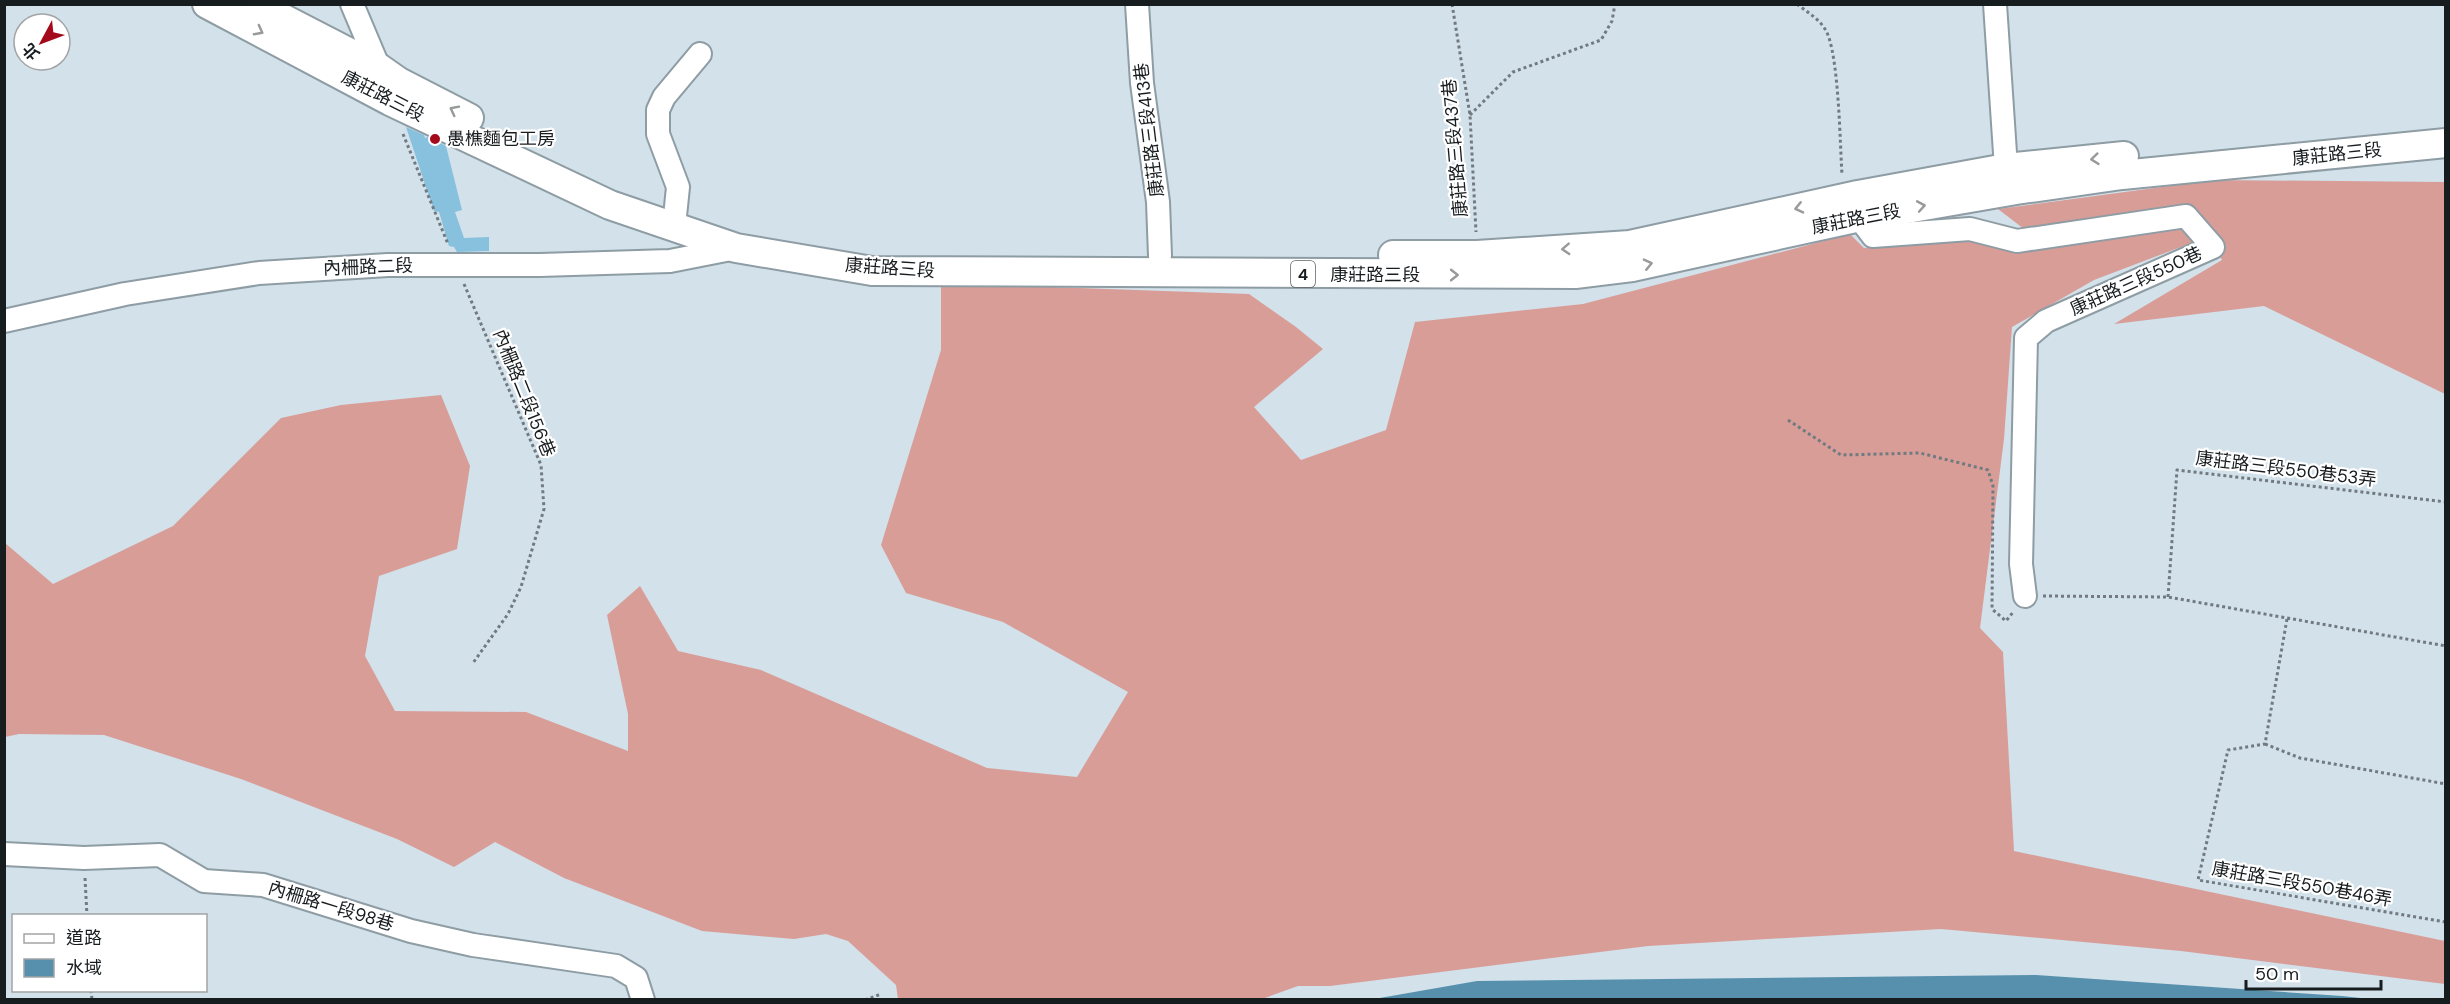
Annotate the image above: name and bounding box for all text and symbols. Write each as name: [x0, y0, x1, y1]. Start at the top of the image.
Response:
north arrow: [12, 12, 72, 72]
one-way arrow: [252, 24, 263, 35]
text: 北: [18, 39, 44, 64]
street label: 康莊路三段413巷: [1129, 61, 1169, 199]
street label: 康莊路三段: [337, 65, 429, 127]
street label: 康莊路三段437巷: [1437, 78, 1473, 218]
one-way arrow: [449, 106, 460, 117]
place label: 愚樵麵包工房: [447, 127, 555, 151]
marker: 愚樵麵包工房: [428, 132, 442, 146]
street label: 康莊路三段: [2291, 137, 2383, 171]
one-way arrow: [2090, 152, 2099, 165]
street label: 康莊路三段: [1810, 199, 1902, 239]
one-way arrow: [1916, 200, 1926, 213]
one-way arrow: [1794, 201, 1804, 214]
street label: 康莊路三段550巷: [2066, 241, 2206, 321]
one-way arrow: [1562, 243, 1571, 256]
street label: 內柵路二段: [323, 253, 413, 281]
street label: 康莊路三段: [844, 253, 936, 283]
one-way arrow: [1643, 258, 1653, 271]
road number: 4: [1291, 261, 1315, 287]
street label: 康莊路三段: [1330, 263, 1420, 287]
one-way arrow: [1449, 269, 1458, 281]
street label: 內柵路二段156巷: [487, 325, 561, 461]
street label: 康莊路三段550巷53弄: [2194, 446, 2378, 492]
street label: 康莊路三段550巷46弄: [2210, 856, 2394, 912]
street label: 內柵路一段98巷: [265, 876, 397, 936]
legend: [12, 914, 207, 992]
text: 道路: [66, 926, 102, 950]
scale bar: [2246, 953, 2381, 991]
text: 水域: [66, 956, 102, 980]
text: 50 m: [2255, 962, 2299, 986]

